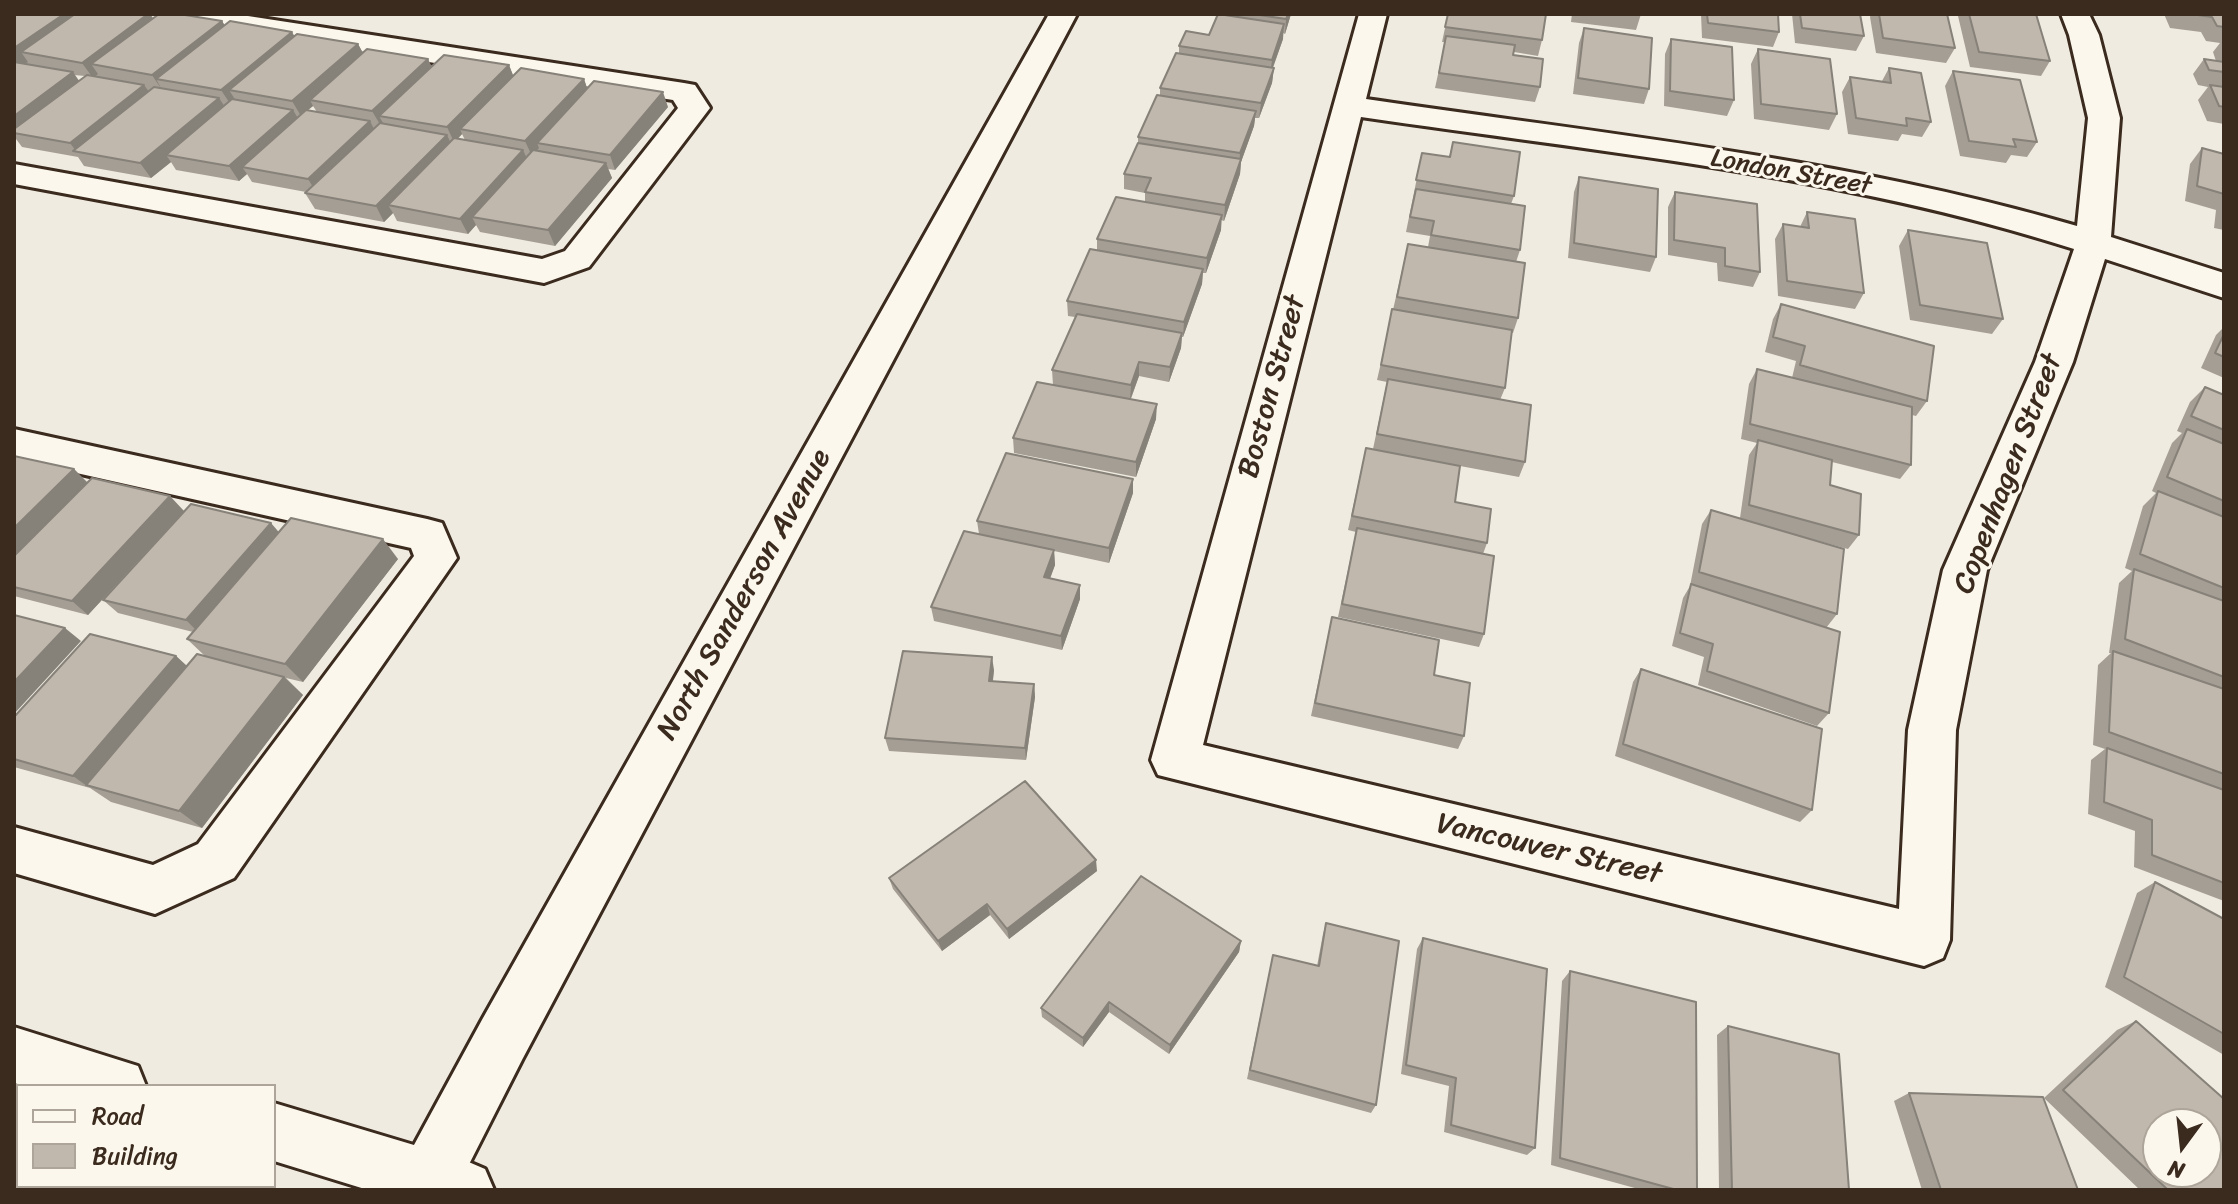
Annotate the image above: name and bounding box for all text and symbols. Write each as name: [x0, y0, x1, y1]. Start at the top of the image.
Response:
street label: London Street: [1708, 144, 1874, 202]
street label: Boston Street: [1231, 292, 1315, 482]
street label: Copenhagen Street: [1947, 349, 2071, 599]
street label: North Sanderson Avenue: [650, 443, 840, 747]
street label: Vancouver Street: [1433, 807, 1665, 893]
legend: [16, 1084, 276, 1188]
text: Road: [92, 1095, 143, 1137]
north arrow: [2142, 1108, 2222, 1188]
text: Building: [92, 1135, 178, 1177]
text: N: [2164, 1149, 2189, 1191]

